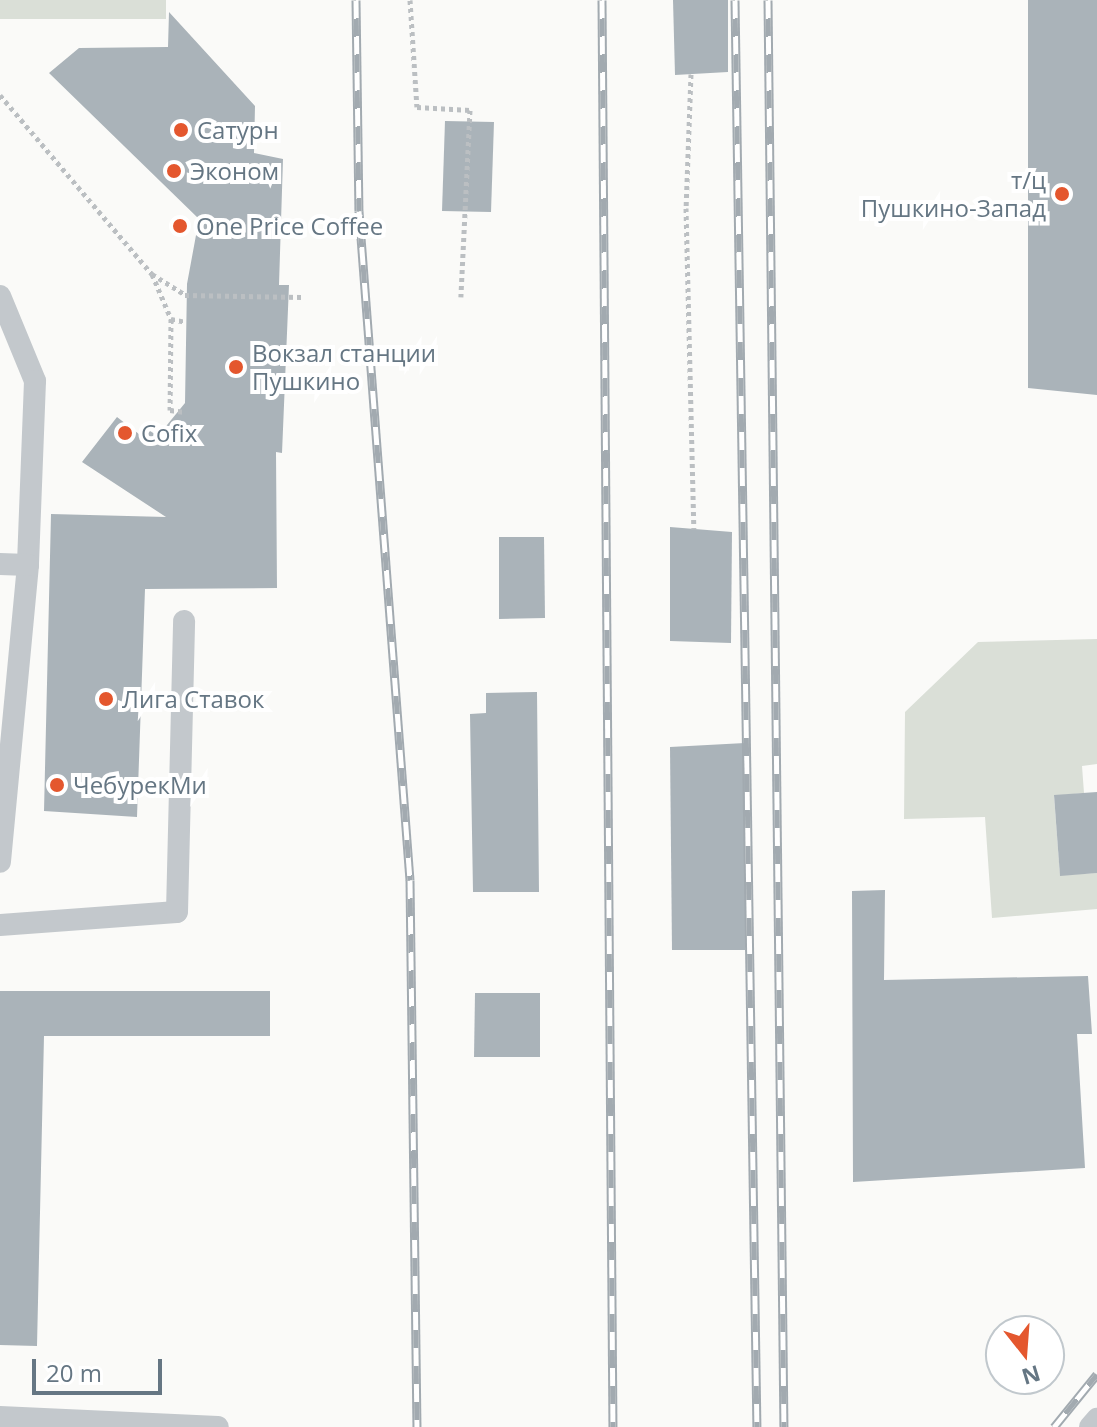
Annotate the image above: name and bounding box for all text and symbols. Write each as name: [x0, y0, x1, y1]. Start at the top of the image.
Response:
place label: Сатурн: [197, 116, 279, 144]
marker: Сатурн: [172, 121, 190, 139]
place label: Эконом: [190, 157, 279, 185]
marker: Эконом: [165, 162, 183, 180]
place label: т/ц Пушкино-Запад: [861, 166, 1046, 222]
marker: т/ц Пушкино-Запад: [1053, 185, 1071, 203]
place label: One Price Coffee: [196, 212, 383, 240]
marker: One Price Coffee: [171, 217, 189, 235]
place label: Вокзал станции Пушкино: [252, 339, 436, 395]
marker: Вокзал станции Пушкино: [227, 358, 245, 376]
place label: Cofix: [141, 419, 197, 447]
marker: Cofix: [116, 424, 134, 442]
place label: Лига Ставок: [122, 685, 264, 713]
marker: Лига Ставок: [97, 690, 115, 708]
place label: ЧебурекМи: [73, 771, 207, 799]
marker: ЧебурекМи: [48, 776, 66, 794]
north arrow: [985, 1315, 1065, 1395]
scale bar: [36, 1343, 166, 1393]
text: 20 m: [46, 1356, 102, 1389]
text: N: [1018, 1359, 1044, 1393]

